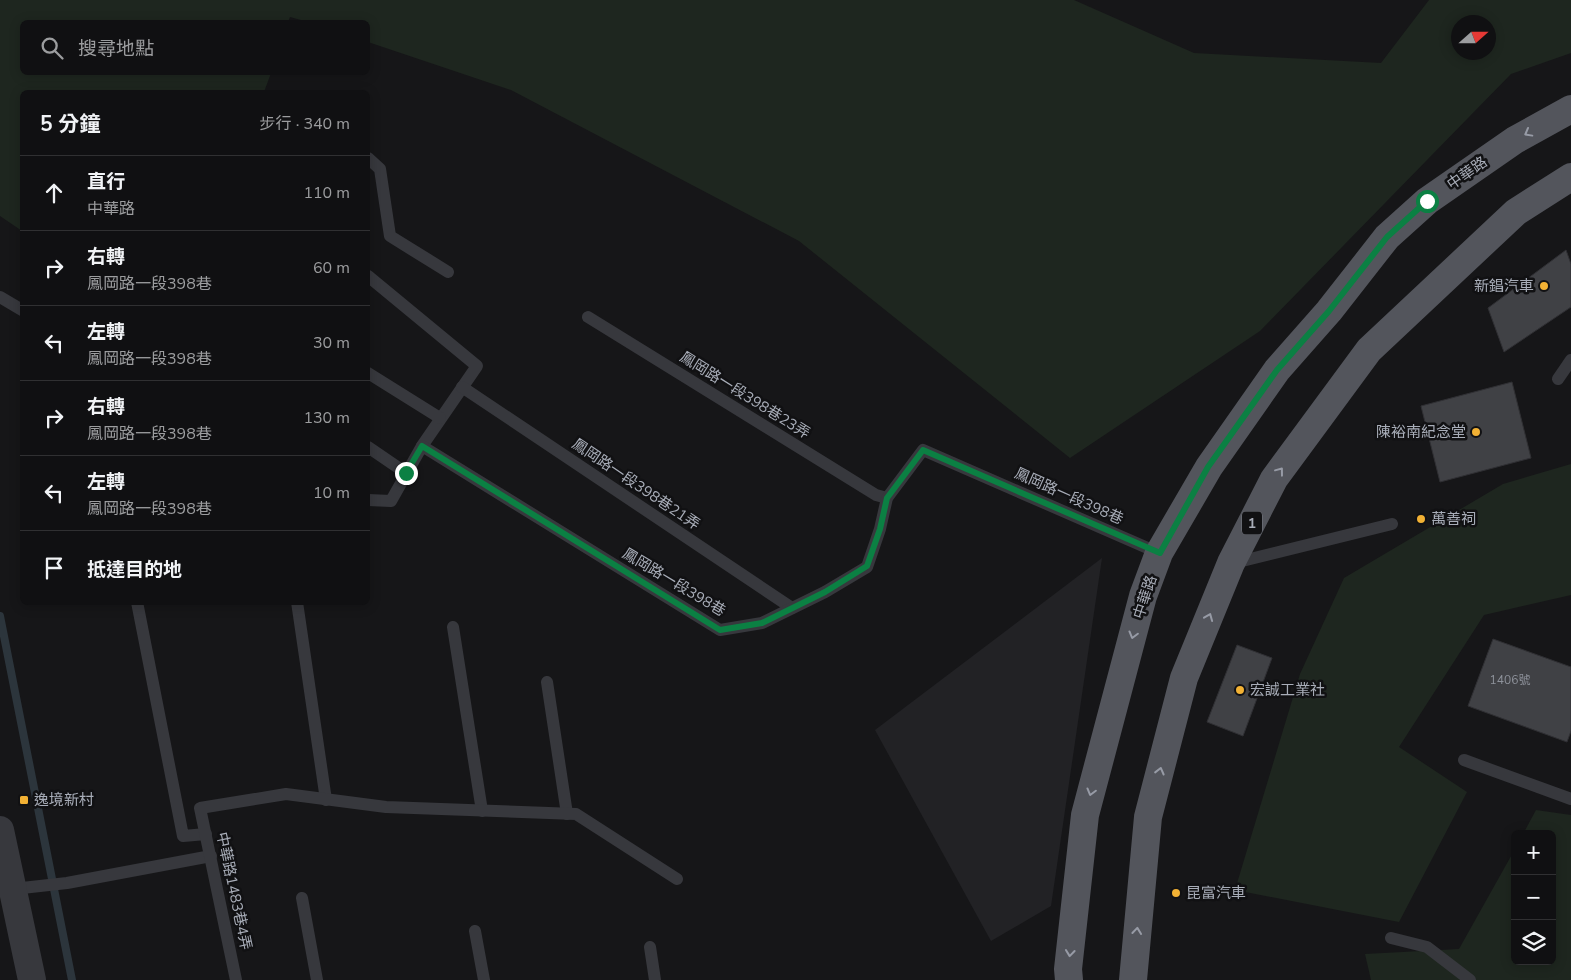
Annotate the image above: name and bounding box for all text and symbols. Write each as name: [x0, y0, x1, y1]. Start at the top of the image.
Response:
north arrow: [1451, 15, 1496, 60]
search box: [20, 20, 370, 75]
icon: search: [38, 34, 66, 62]
text: 搜尋地點: [78, 36, 154, 62]
text: 5 分鐘: [40, 110, 100, 138]
text: 步行 · 340 m: [260, 113, 350, 135]
one-way arrow: [1525, 126, 1534, 136]
street label: 中華路: [1443, 152, 1491, 194]
text: 直行: [87, 169, 125, 195]
icon: ahead: [40, 179, 68, 207]
text: 110 m: [303, 182, 350, 204]
route start: [1416, 190, 1439, 213]
text: 中華路: [87, 198, 135, 220]
text: 右轉: [87, 244, 125, 270]
icon: right: [40, 254, 68, 282]
text: 60 m: [313, 257, 350, 279]
text: 鳳岡路一段398巷: [87, 273, 212, 295]
place label: 新錩汽車: [1474, 276, 1534, 296]
marker: 新錩汽車: [1538, 280, 1550, 292]
text: 左轉: [87, 319, 125, 345]
icon: left: [40, 329, 68, 357]
text: 30 m: [313, 332, 350, 354]
street label: 鳳岡路一段398巷23弄: [676, 347, 814, 443]
text: 鳳岡路一段398巷: [87, 348, 212, 370]
text: 右轉: [87, 394, 125, 420]
icon: right: [40, 404, 68, 432]
text: 130 m: [303, 407, 350, 429]
place label: 陳裕南紀念堂: [1376, 422, 1466, 442]
text: 鳳岡路一段398巷: [87, 423, 212, 445]
marker: 陳裕南紀念堂: [1470, 426, 1482, 438]
street label: 鳳岡路一段398巷21弄: [568, 434, 704, 534]
route end: [395, 462, 418, 485]
street label: 鳳岡路一段398巷: [1011, 463, 1127, 529]
one-way arrow: [1274, 467, 1283, 477]
text: 左轉: [87, 469, 125, 495]
icon: left: [40, 479, 68, 507]
text: 10 m: [313, 482, 350, 504]
text: 鳳岡路一段398巷: [87, 498, 212, 520]
place label: 萬善祠: [1431, 509, 1476, 529]
road number: 1: [1242, 512, 1262, 534]
marker: 萬善祠: [1415, 513, 1427, 525]
street label: 鳳岡路一段398巷: [619, 543, 729, 621]
icon: arrive: [40, 554, 68, 582]
text: 抵達目的地: [87, 557, 182, 583]
street label: 中華路: [1129, 573, 1161, 621]
one-way arrow: [1204, 613, 1214, 621]
one-way arrow: [1128, 630, 1139, 639]
house number: 1406號: [1490, 672, 1530, 688]
place label: 宏誠工業社: [1250, 680, 1325, 700]
marker: 宏誠工業社: [1234, 684, 1246, 696]
one-way arrow: [1154, 767, 1165, 775]
one-way arrow: [1086, 787, 1097, 796]
place label: 逸境新村: [34, 790, 94, 810]
marker: 逸境新村: [18, 794, 30, 806]
street label: 中華路1483巷4弄: [212, 830, 256, 952]
map controls: [1511, 830, 1556, 965]
button: +: [1511, 830, 1556, 875]
button: −: [1511, 875, 1556, 920]
place label: 昆富汽車: [1186, 883, 1246, 903]
marker: 昆富汽車: [1170, 887, 1182, 899]
button: layers: [1511, 920, 1556, 965]
one-way arrow: [1131, 927, 1142, 935]
one-way arrow: [1065, 949, 1076, 957]

